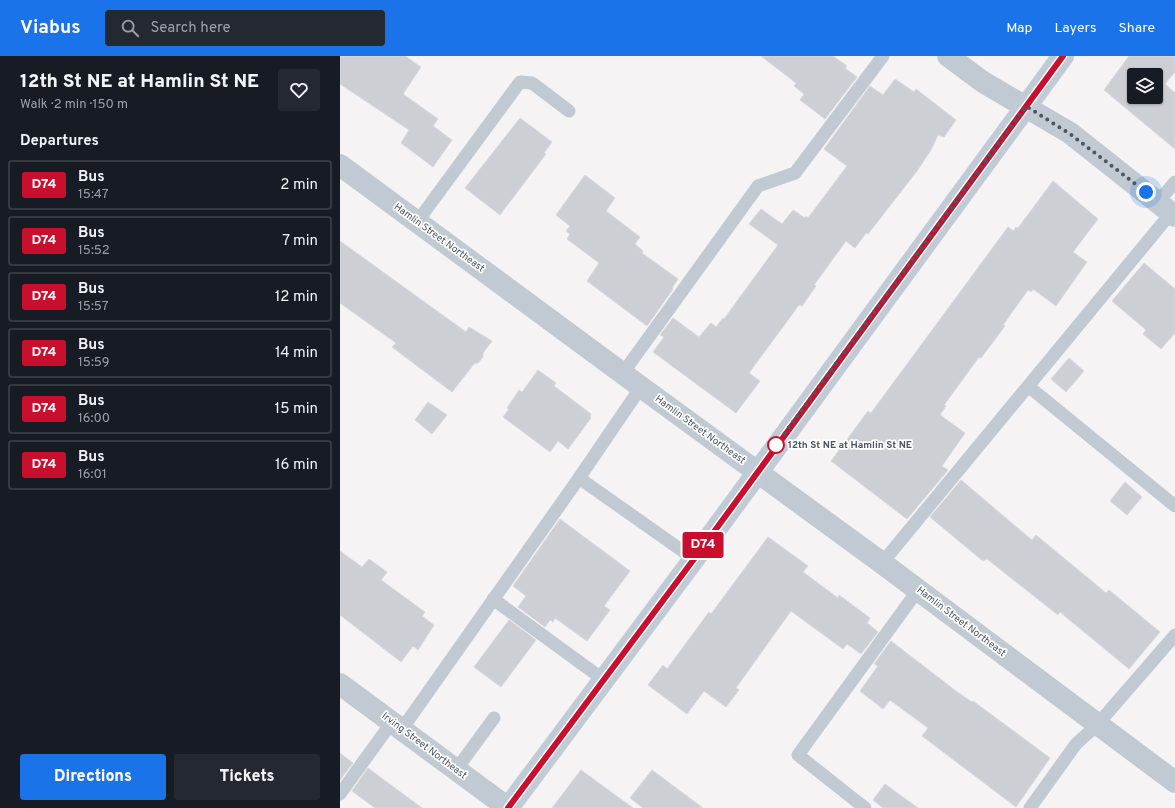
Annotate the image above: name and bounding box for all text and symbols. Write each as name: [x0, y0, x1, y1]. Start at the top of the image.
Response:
search box: [105, 10, 385, 46]
text: Viabus: [20, 16, 81, 40]
icon: search: [119, 17, 141, 39]
text: Search here: [151, 19, 231, 38]
text: Map: [1006, 20, 1032, 37]
text: Layers: [1054, 20, 1096, 37]
text: Share: [1118, 20, 1155, 37]
map controls: [1127, 68, 1163, 104]
button: layers: [1127, 68, 1163, 104]
button: heart: [278, 69, 320, 111]
text: 12th St NE at Hamlin St NE: [20, 70, 259, 94]
text: Walk · 2 min · 150 m: [20, 97, 128, 113]
text: Departures: [20, 132, 99, 151]
text: Bus: [78, 168, 105, 187]
text: D74: [32, 176, 56, 193]
text: 2 min: [280, 176, 318, 195]
your location: [1136, 182, 1156, 202]
text: 15:47: [78, 187, 109, 203]
street label: Hamlin Street Northeast: [391, 201, 487, 275]
text: Bus: [78, 224, 105, 243]
text: D74: [32, 232, 56, 249]
text: 7 min: [282, 232, 318, 251]
text: 15:52: [78, 243, 110, 259]
text: Bus: [78, 280, 105, 299]
text: D74: [32, 288, 56, 305]
text: 12 min: [275, 288, 318, 307]
text: 15:57: [78, 299, 109, 315]
text: Bus: [78, 336, 105, 355]
text: D74: [32, 344, 56, 361]
text: 14 min: [275, 344, 318, 363]
text: 15:59: [78, 355, 110, 371]
text: Bus: [78, 392, 105, 411]
street label: Hamlin Street Northeast: [652, 393, 748, 467]
text: D74: [32, 400, 56, 417]
text: 15 min: [275, 400, 318, 419]
text: 16:00: [78, 411, 110, 427]
marker: 12th St NE at Hamlin St NE: [767, 436, 785, 454]
place label: 12th St NE at Hamlin St NE: [788, 439, 912, 452]
text: Bus: [78, 448, 105, 467]
text: D74: [32, 456, 56, 473]
text: 16 min: [275, 456, 318, 475]
text: 16:01: [78, 467, 107, 483]
line badge: D74: [680, 532, 726, 558]
text: D74: [691, 536, 715, 553]
street label: Hamlin Street Northeast: [914, 584, 1008, 660]
street label: Irving Street Northeast: [379, 710, 469, 782]
button: Directions: [20, 754, 166, 800]
button: Tickets: [174, 754, 320, 800]

